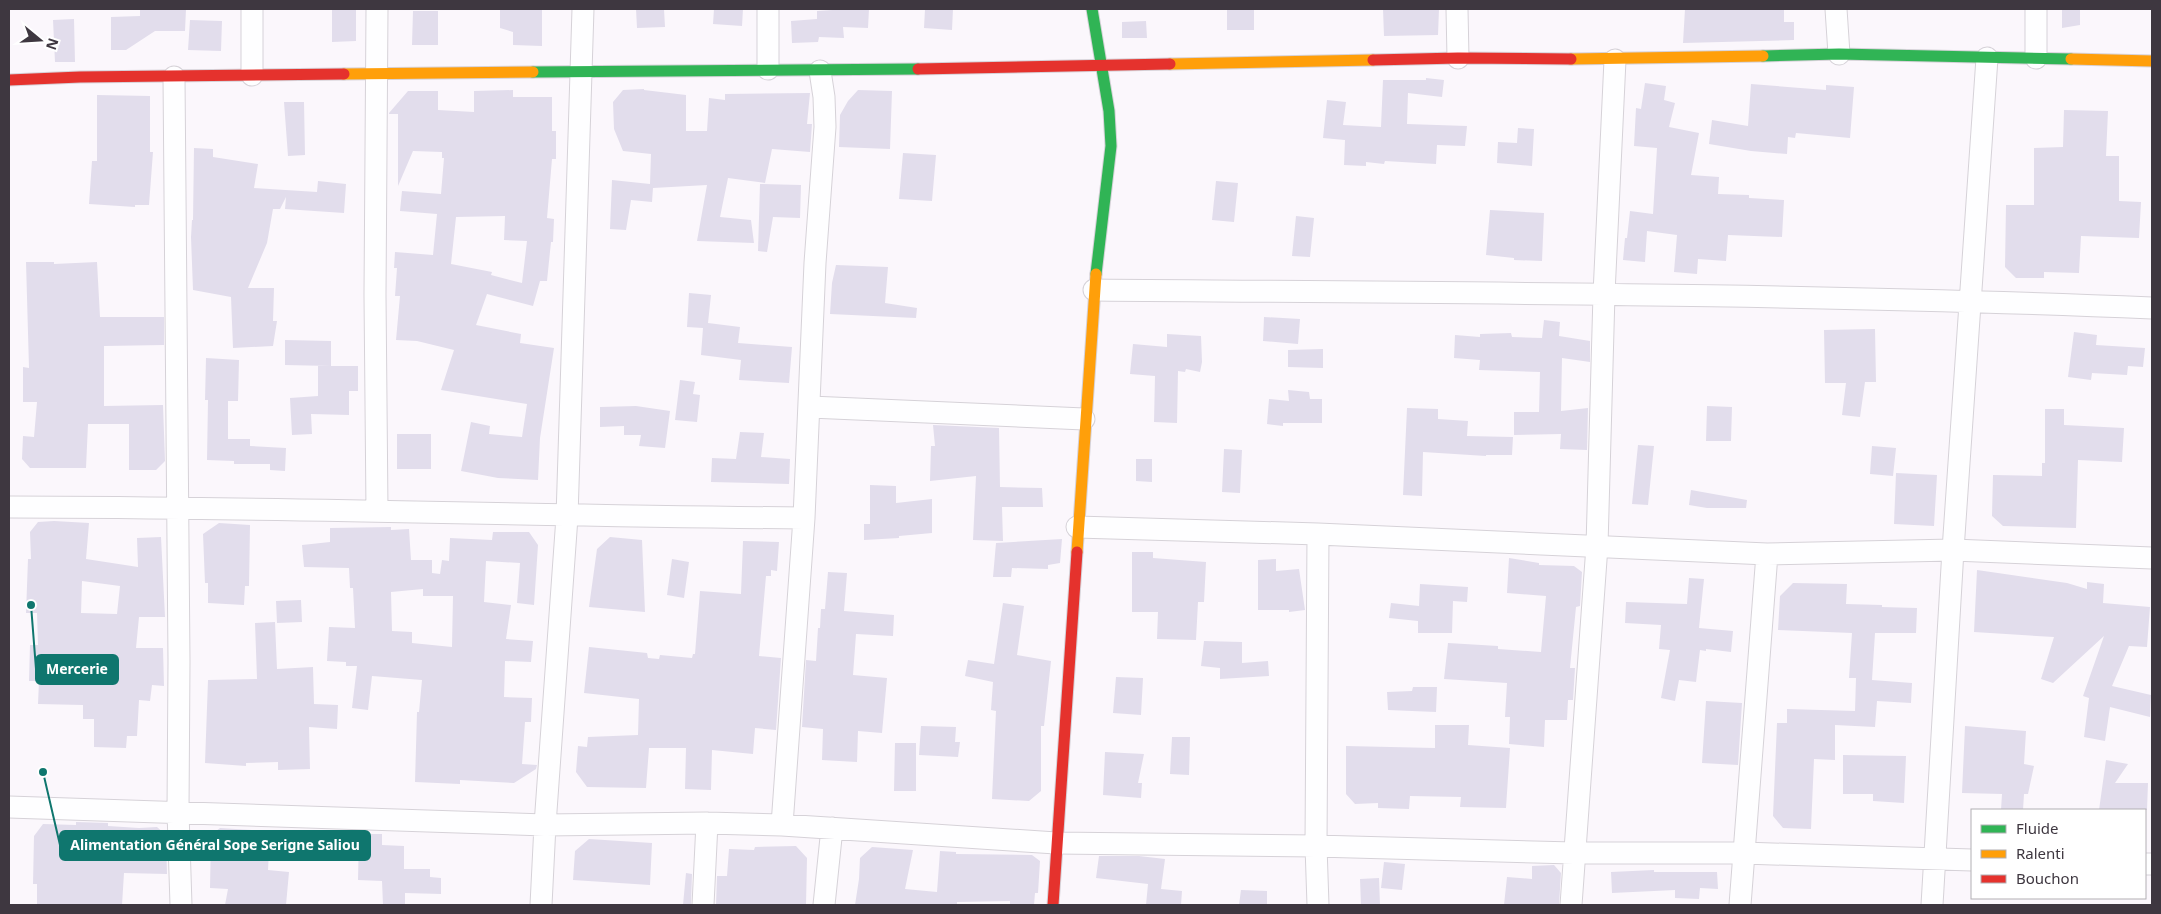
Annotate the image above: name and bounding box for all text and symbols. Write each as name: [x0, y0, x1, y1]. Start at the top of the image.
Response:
north arrow: [15, 15, 65, 65]
text: N: [42, 36, 64, 53]
callout: Mercerie: [36, 655, 118, 684]
text: Mercerie: [46, 659, 108, 678]
legend: [1971, 809, 2146, 899]
text: Fluide: [2016, 818, 2058, 838]
callout: Alimentation Général Sope Serigne Saliou: [60, 831, 370, 860]
text: Alimentation Général Sope Serigne Saliou: [70, 835, 360, 854]
text: Ralenti: [2016, 843, 2065, 863]
text: Bouchon: [2016, 868, 2079, 888]

